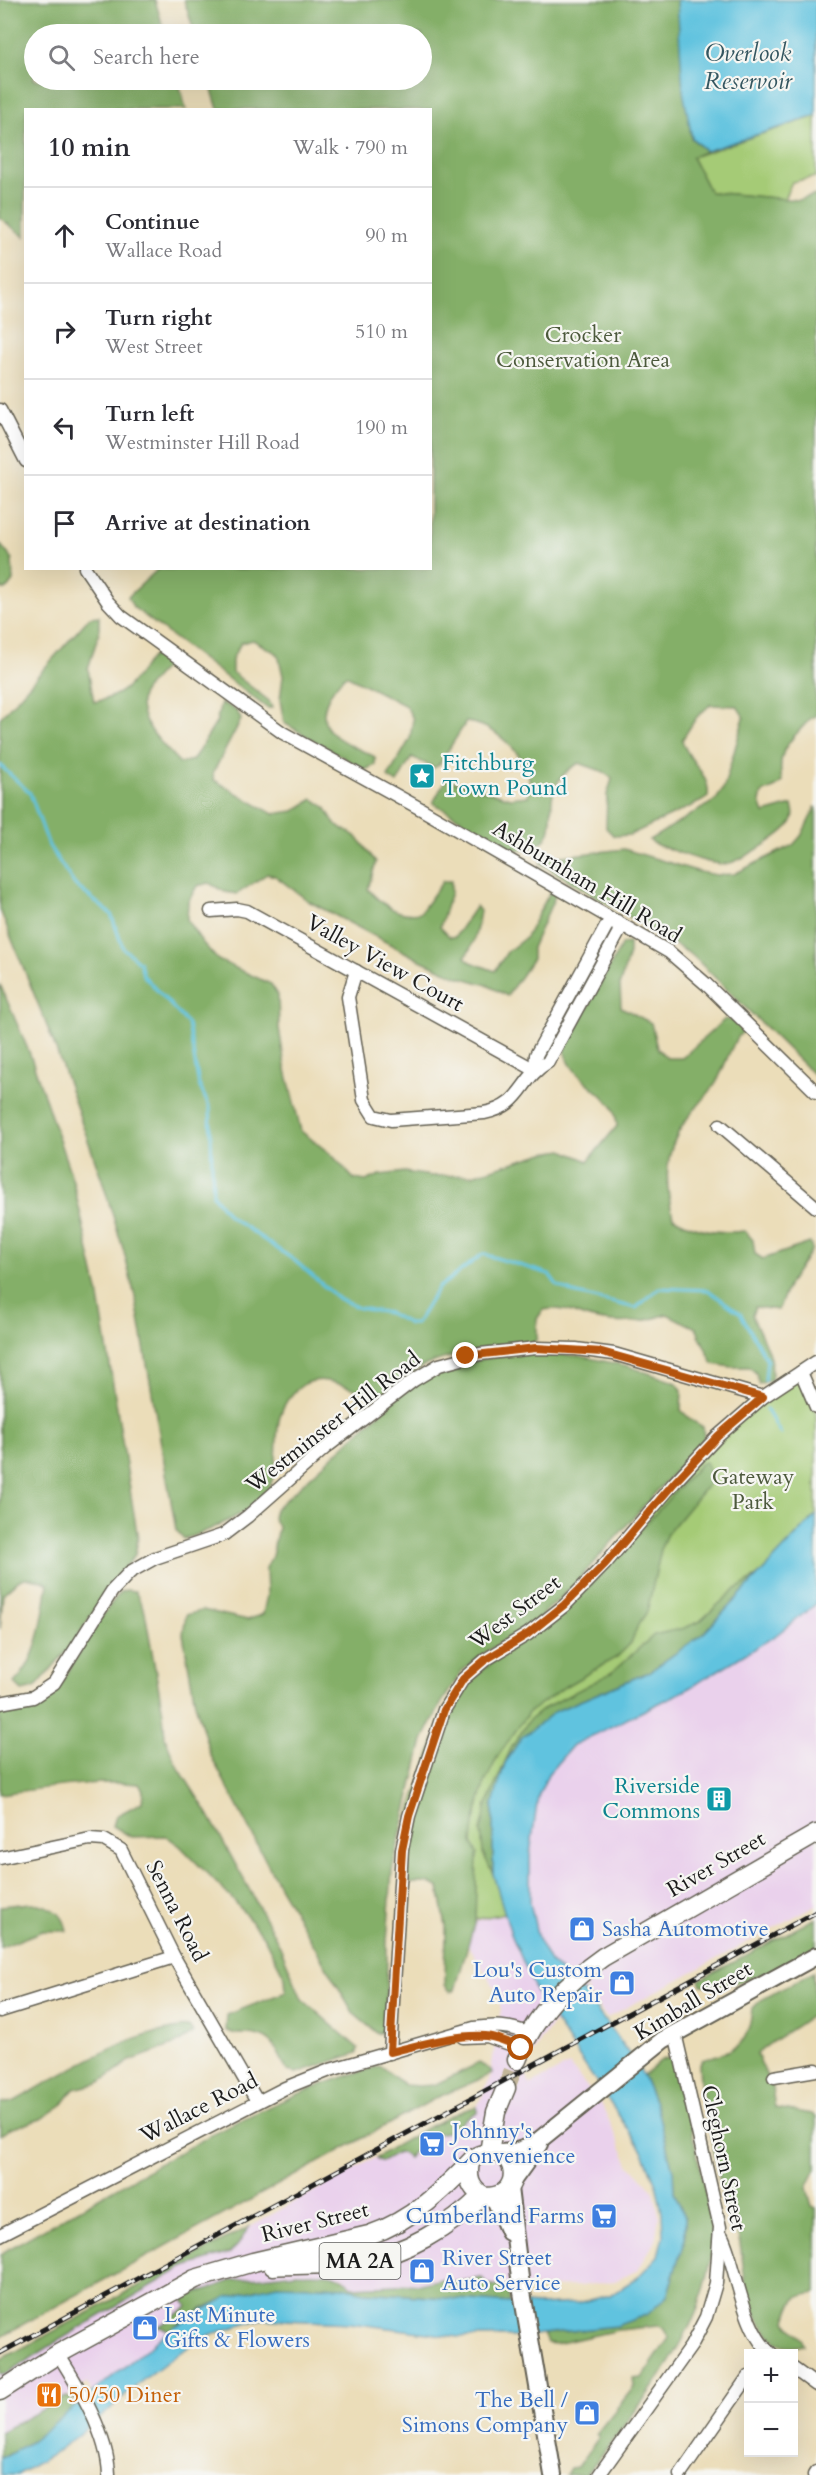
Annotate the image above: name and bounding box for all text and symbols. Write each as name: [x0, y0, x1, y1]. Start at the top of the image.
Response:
search box: [24, 24, 432, 90]
water label: Overlook Reservoir: [704, 37, 793, 98]
icon: search: [45, 41, 78, 74]
text: Search here: [93, 42, 200, 72]
text: 10 min: [48, 130, 131, 165]
text: Walk · 790 m: [293, 134, 408, 161]
text: Continue: [105, 207, 200, 237]
icon: ahead: [48, 219, 81, 252]
text: 90 m: [365, 222, 408, 249]
text: Wallace Road: [105, 237, 222, 264]
text: Turn right: [105, 303, 212, 333]
icon: right: [48, 315, 81, 348]
text: 510 m: [355, 318, 408, 345]
park label: Crocker Conservation Area: [496, 320, 670, 375]
text: West Street: [105, 333, 203, 360]
text: Turn left: [105, 399, 194, 429]
icon: left: [48, 411, 81, 444]
text: 190 m: [355, 414, 408, 441]
text: Westminster Hill Road: [105, 429, 300, 456]
icon: arrive: [48, 507, 81, 540]
text: Arrive at destination: [105, 508, 310, 538]
place label: Fitchburg Town Pound: [442, 748, 568, 803]
place icon: Fitchburg Town Pound: [407, 761, 437, 791]
street label: Ashburnham Hill Road: [487, 814, 687, 951]
street label: Valley View Court: [301, 907, 469, 1019]
route end: [452, 1342, 478, 1368]
street label: Westminster Hill Road: [239, 1344, 427, 1500]
park label: Gateway Park: [712, 1462, 795, 1517]
street label: West Street: [462, 1568, 567, 1657]
place label: Riverside Commons: [602, 1771, 700, 1826]
building icon: Riverside Commons: [704, 1784, 734, 1814]
street label: River Street: [661, 1824, 771, 1904]
street label: Senna Road: [139, 1855, 215, 1967]
shop icon: Sasha Automotive: [567, 1914, 597, 1944]
place label: Sasha Automotive: [602, 1914, 769, 1944]
street label: Kimball Street: [628, 1954, 758, 2048]
place label: Lou's Custom Auto Repair: [473, 1955, 603, 2010]
shop icon: Lou's Custom Auto Repair: [607, 1968, 637, 1998]
route start: [507, 2034, 533, 2060]
street label: Wallace Road: [134, 2065, 263, 2151]
street label: Cleghorn Street: [694, 2082, 754, 2234]
place label: Johnny's Convenience: [449, 2116, 576, 2171]
supermarket icon: Johnny's Convenience: [417, 2129, 447, 2159]
street label: River Street: [258, 2194, 372, 2250]
place label: Cumberland Farms: [405, 2201, 584, 2231]
supermarket icon: Cumberland Farms: [589, 2201, 619, 2231]
road number: MA 2A: [320, 2243, 400, 2279]
place label: River Street Auto Service: [442, 2243, 561, 2298]
shop icon: River Street Auto Service: [407, 2256, 437, 2286]
place label: Last Minute Gifts & Flowers: [164, 2300, 310, 2355]
shop icon: Last Minute Gifts & Flowers: [130, 2313, 160, 2343]
map controls: [744, 2349, 798, 2457]
button: +: [744, 2349, 798, 2403]
restaurant icon: 50/50 Diner: [34, 2380, 64, 2410]
place label: 50/50 Diner: [68, 2380, 182, 2410]
place label: The Bell / Simons Company: [402, 2385, 569, 2440]
shop icon: The Bell / Simons Company: [572, 2398, 602, 2428]
button: −: [744, 2403, 798, 2457]

